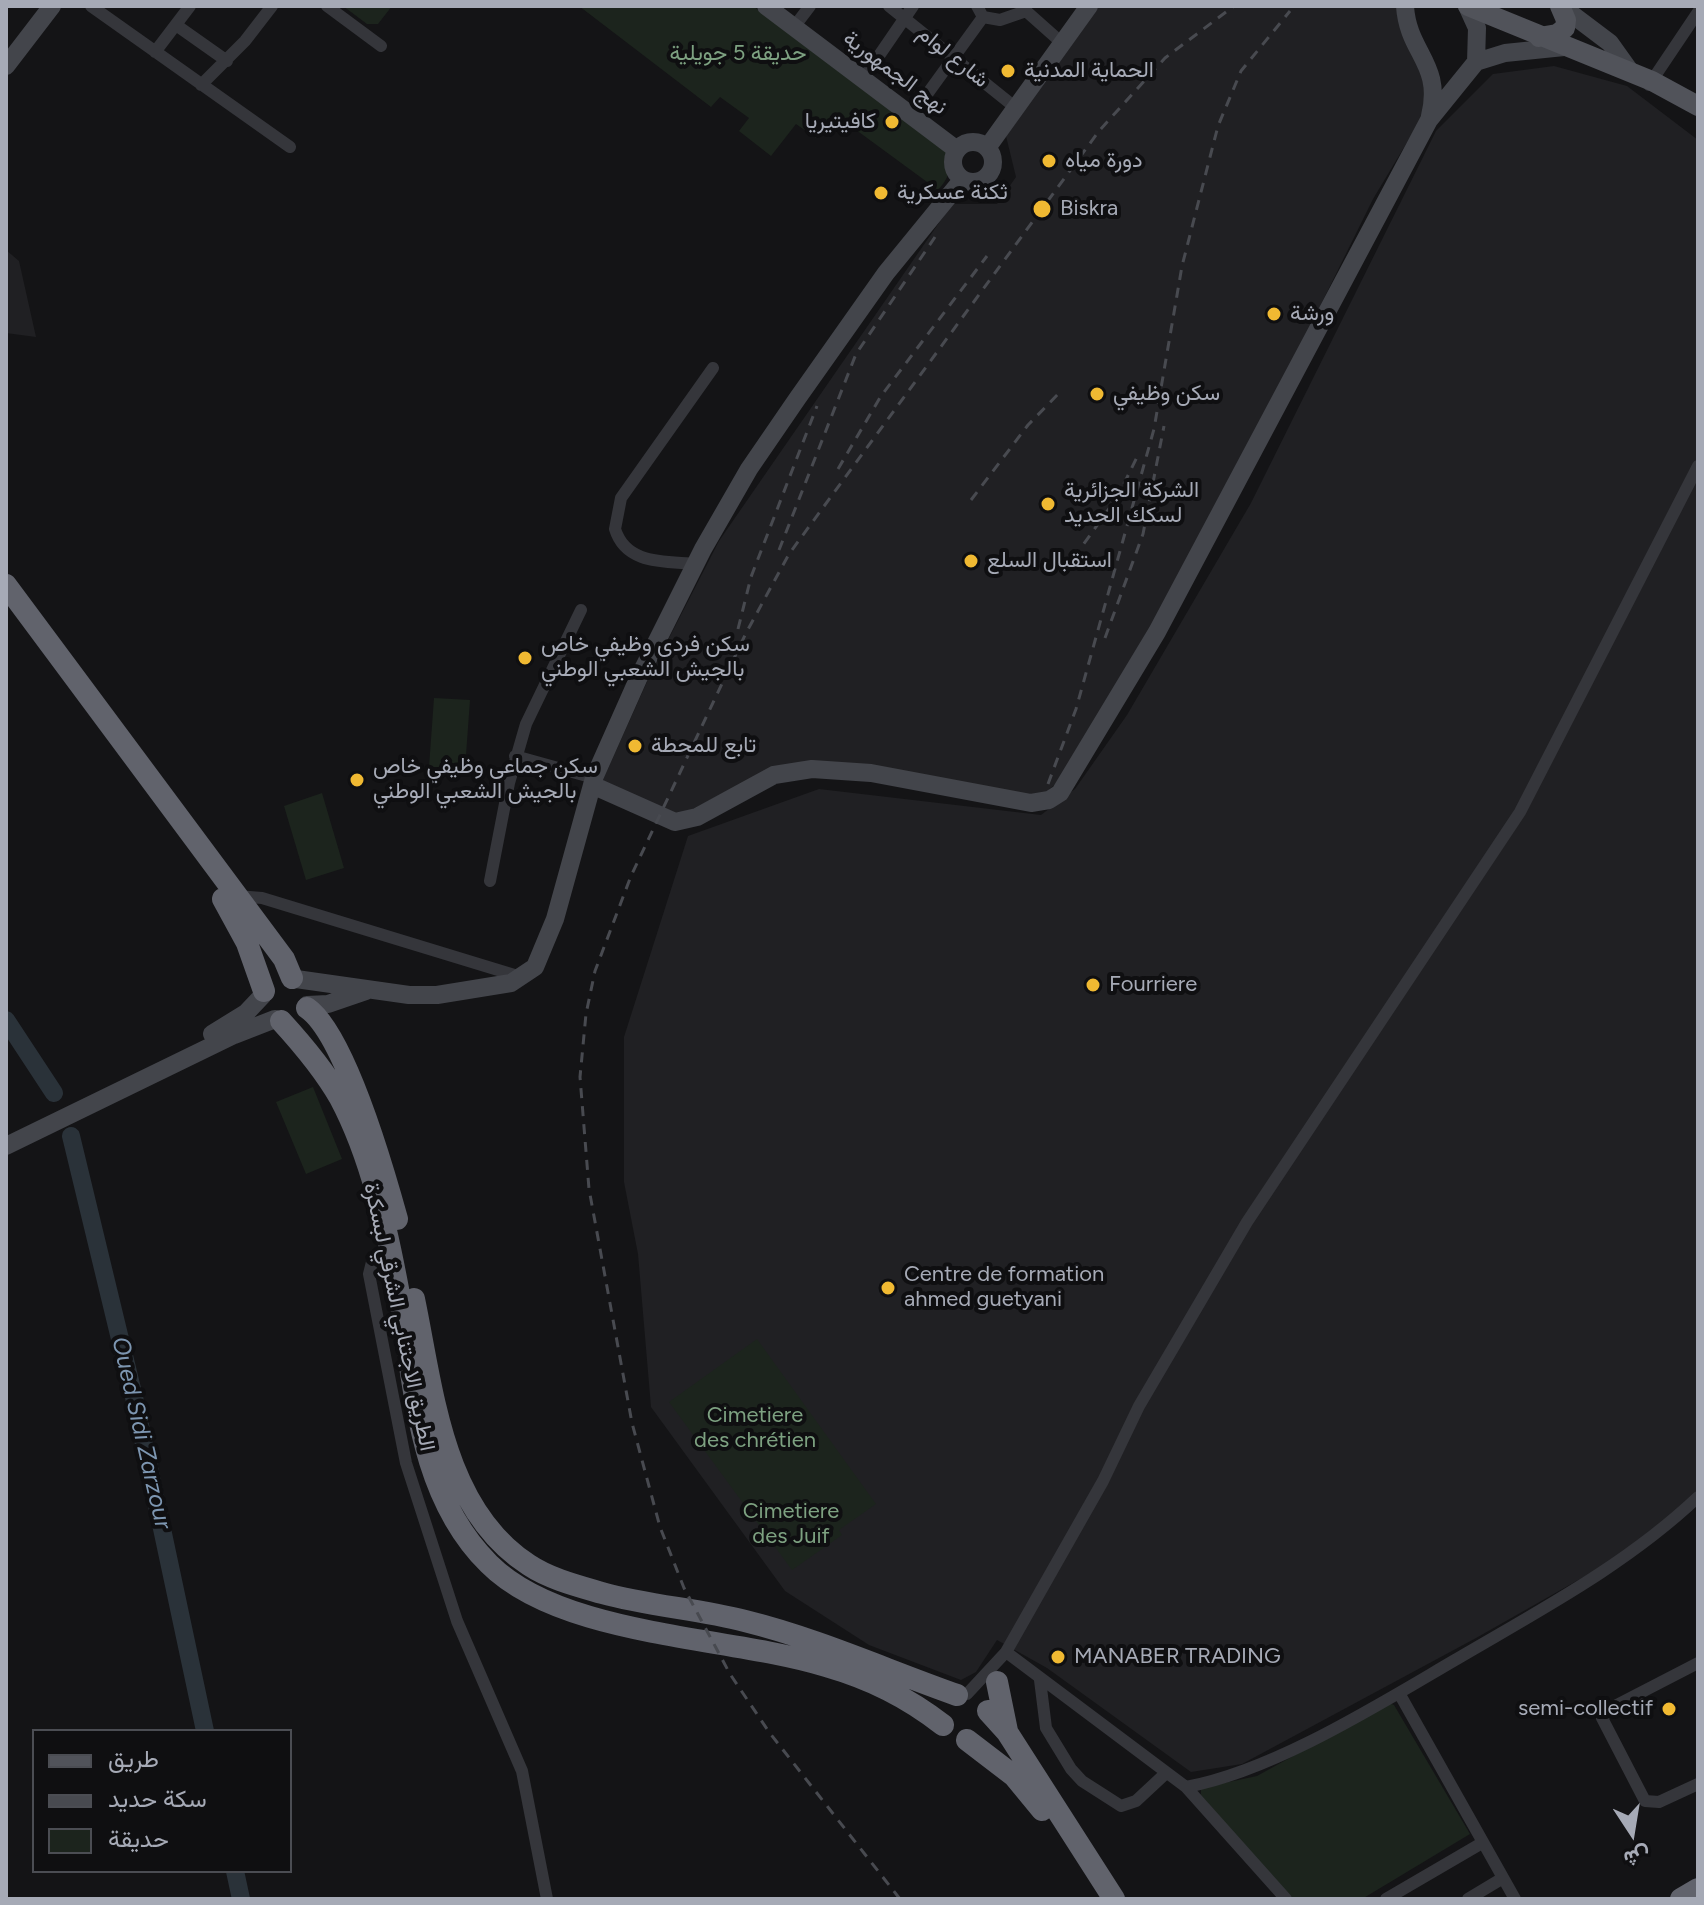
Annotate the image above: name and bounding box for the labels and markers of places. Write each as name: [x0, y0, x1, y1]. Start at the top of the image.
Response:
place label: الحماية المدنية: [1024, 58, 1154, 84]
marker: الحماية المدنية: [999, 62, 1017, 80]
place label: كافيتيريا: [805, 109, 876, 135]
marker: كافيتيريا: [883, 113, 901, 131]
place label: دورة مياه: [1065, 148, 1143, 174]
marker: دورة مياه: [1040, 152, 1058, 170]
place label: ثكنة عسكرية: [897, 180, 1008, 206]
marker: ثكنة عسكرية: [872, 184, 890, 202]
place label: Biskra: [1060, 196, 1118, 222]
marker: Biskra: [1031, 198, 1053, 220]
place label: ورشة: [1290, 301, 1334, 327]
marker: ورشة: [1265, 305, 1283, 323]
place label: سكن وظيفي: [1113, 381, 1220, 407]
marker: سكن وظيفي: [1088, 385, 1106, 403]
place label: الشركة الجزائرية لسكك الحديد: [1064, 478, 1199, 530]
marker: الشركة الجزائرية لسكك الحديد: [1039, 495, 1057, 513]
place label: استقبال السلع: [987, 548, 1112, 574]
marker: استقبال السلع: [962, 552, 980, 570]
place label: سكن فردي وظيفي خاص بالجيش الشعبي الوطني: [541, 632, 750, 684]
marker: سكن فردي وظيفي خاص بالجيش الشعبي الوطني: [516, 649, 534, 667]
place label: تابع للمحطة: [651, 733, 756, 759]
marker: تابع للمحطة: [626, 737, 644, 755]
place label: سكن جماعي وظيفي خاص بالجيش الشعبي الوطني: [373, 754, 598, 806]
marker: سكن جماعي وظيفي خاص بالجيش الشعبي الوطني: [348, 771, 366, 789]
place label: Fourriere: [1109, 972, 1197, 998]
marker: Fourriere: [1084, 976, 1102, 994]
place label: Centre de formation ahmed guetyani: [904, 1262, 1104, 1314]
marker: Centre de formation ahmed guetyani: [879, 1279, 897, 1297]
place label: MANABER TRADING: [1074, 1644, 1281, 1670]
marker: MANABER TRADING: [1049, 1648, 1067, 1666]
place label: semi-collectif: [1518, 1696, 1653, 1722]
marker: semi-collectif: [1660, 1700, 1678, 1718]

